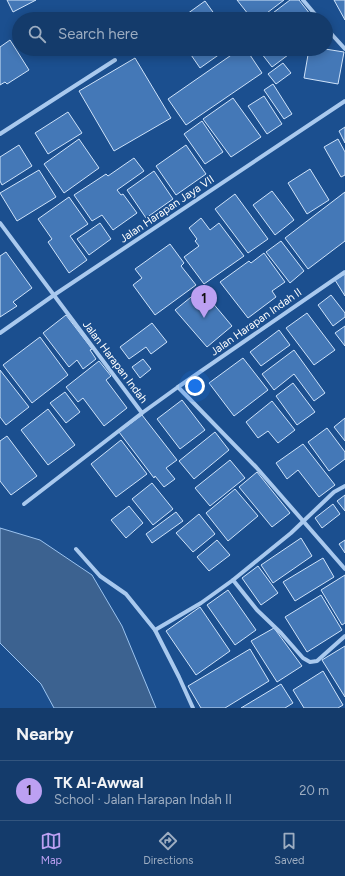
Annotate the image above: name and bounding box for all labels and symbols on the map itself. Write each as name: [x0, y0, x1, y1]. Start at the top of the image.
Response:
street label: Jalan Harapan Jaya VII: [117, 173, 217, 245]
pin: 1: [191, 285, 217, 318]
street label: Jalan Harapan Indah II: [208, 286, 304, 358]
street label: Jalan Harapan Indah: [80, 318, 150, 406]
your location: [185, 376, 205, 396]

